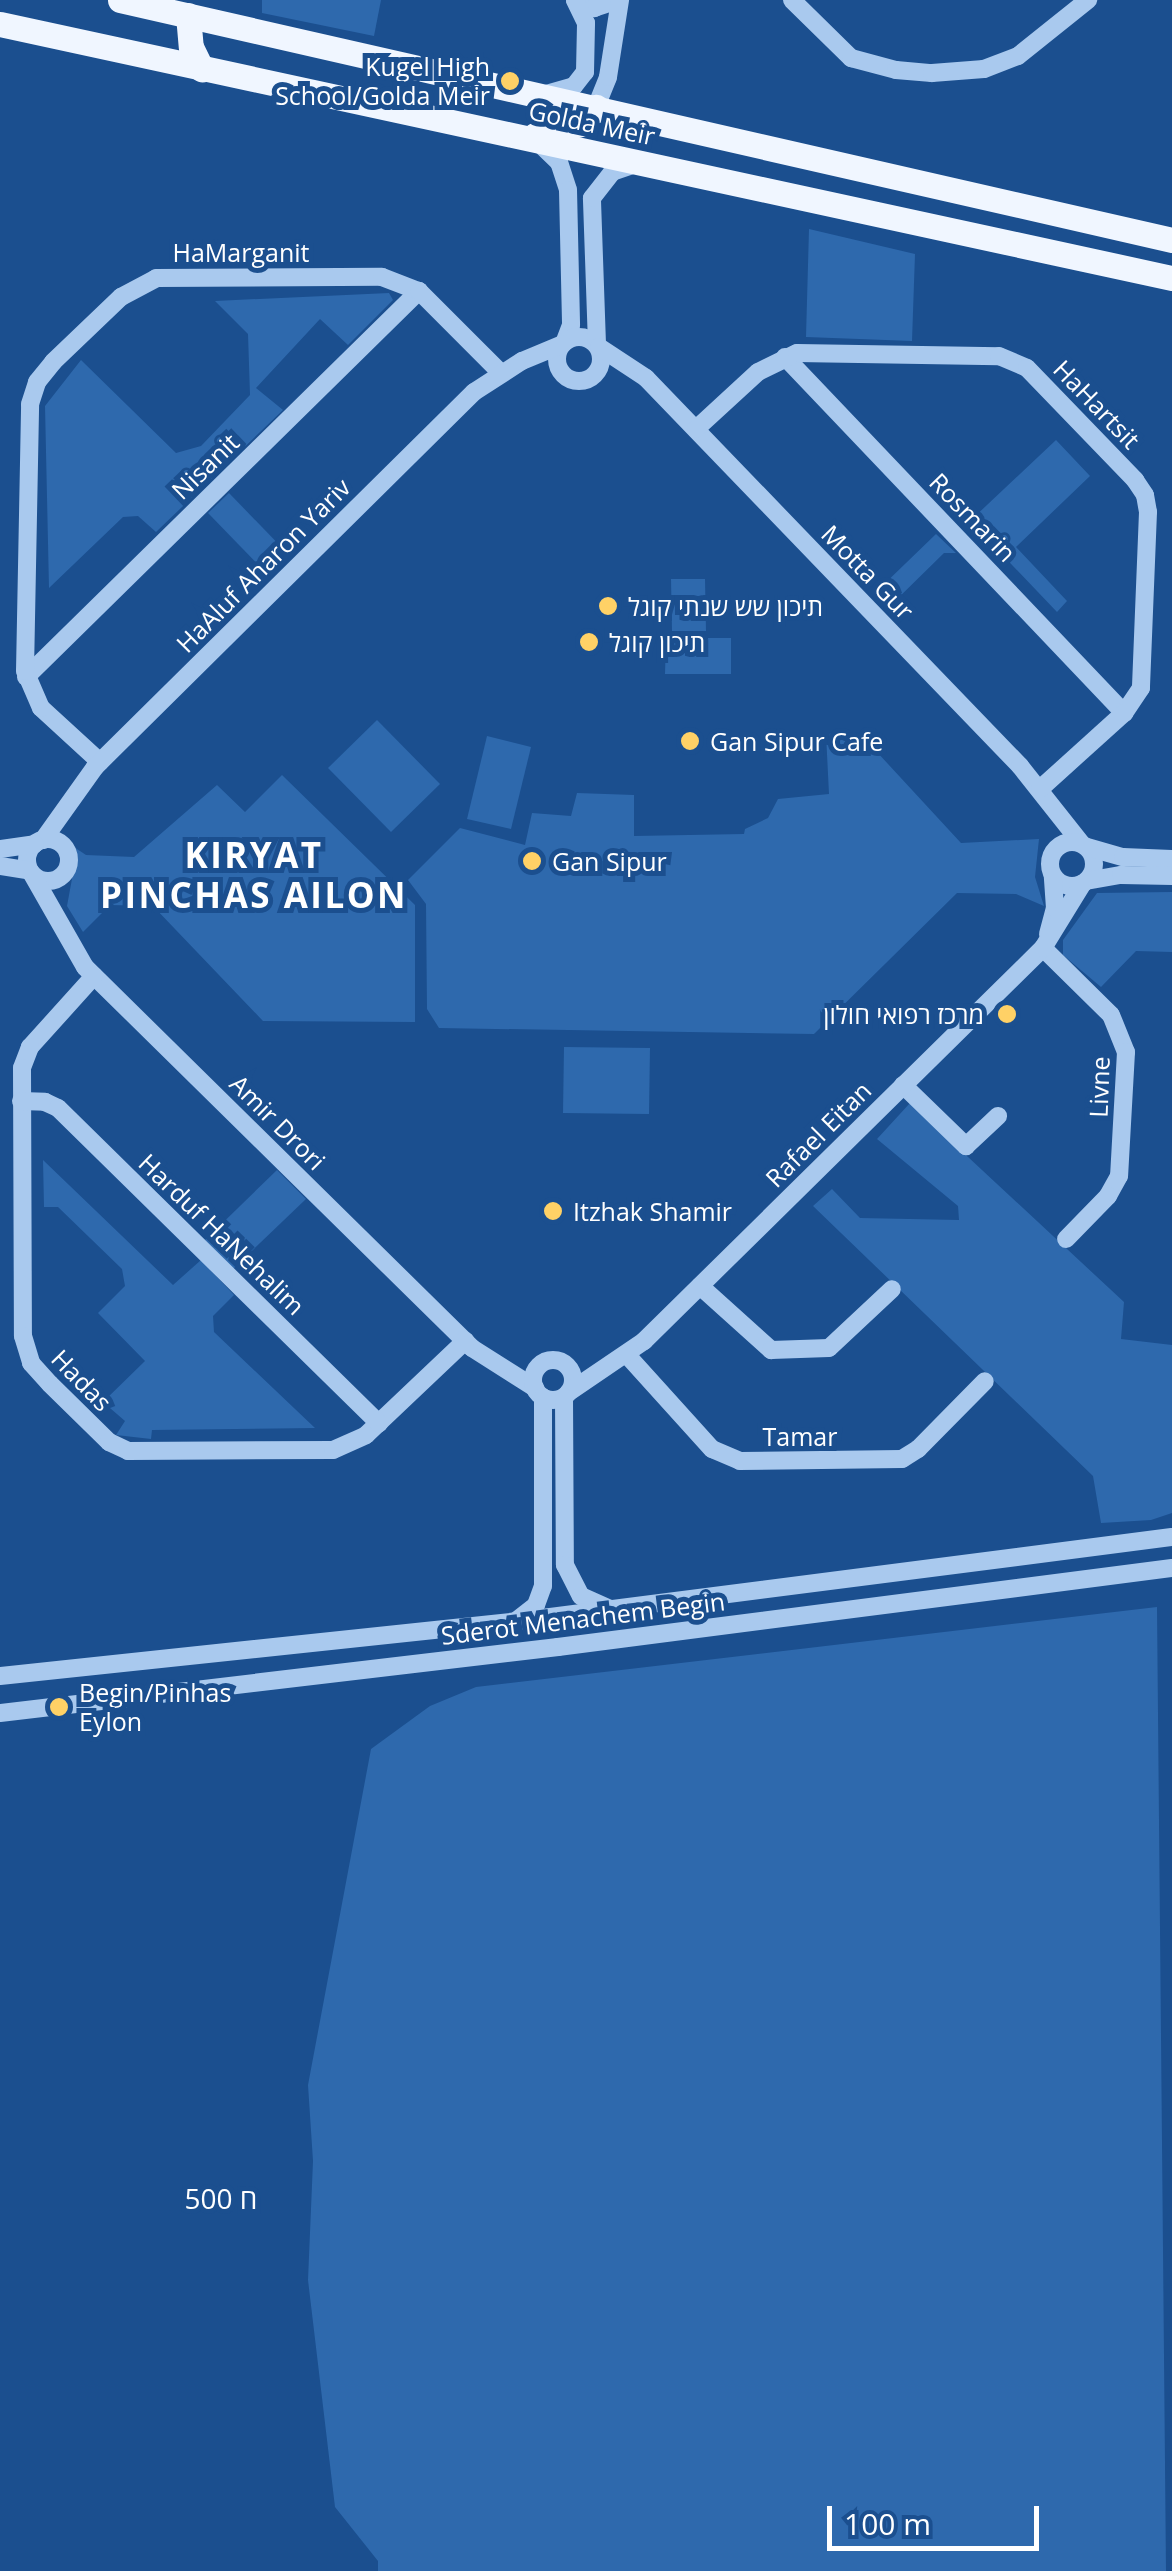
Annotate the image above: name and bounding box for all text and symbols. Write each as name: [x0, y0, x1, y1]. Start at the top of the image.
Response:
place label: Kugel High School/Golda Meir: [275, 52, 490, 111]
marker: Kugel High School/Golda Meir: [499, 70, 521, 92]
street label: Golda Meir: [526, 95, 658, 151]
street label: HaMarganit: [173, 237, 309, 267]
street label: HaHartsit: [1048, 354, 1146, 454]
street label: Nisanit: [165, 427, 245, 505]
street label: Rosmarin: [924, 467, 1022, 567]
street label: HaAluf Aharon Yariv: [170, 472, 356, 658]
street label: Motta Gur: [816, 519, 920, 625]
place label: תיכון שש שנתי קוגל: [628, 591, 823, 621]
marker: תיכון שש שנתי קוגל: [597, 595, 619, 617]
place label: תיכון קוגל: [609, 627, 705, 657]
marker: תיכון קוגל: [578, 631, 600, 653]
place label: Gan Sipur Cafe: [710, 726, 883, 756]
marker: Gan Sipur Cafe: [679, 730, 701, 752]
district label: KIRYAT PINCHAS AILON: [100, 834, 408, 916]
place label: Gan Sipur: [552, 846, 667, 876]
marker: Gan Sipur: [521, 850, 543, 872]
place label: מרכז רפואי חולון: [823, 999, 984, 1029]
marker: מרכז רפואי חולון: [994, 1001, 1020, 1027]
street label: Livne: [1083, 1056, 1115, 1118]
street label: Amir Drori: [224, 1068, 332, 1176]
street label: Rafael Eitan: [759, 1075, 877, 1193]
street label: Harduf HaNehalim: [133, 1147, 311, 1321]
place label: Itzhak Shamir: [573, 1196, 732, 1226]
marker: Itzhak Shamir: [542, 1200, 564, 1222]
street label: Hadas: [46, 1343, 118, 1417]
street label: Tamar: [763, 1421, 837, 1451]
street label: Sderot Menachem Begin: [439, 1586, 727, 1650]
place label: Begin/Pinhas Eylon: [79, 1678, 231, 1737]
marker: Begin/Pinhas Eylon: [48, 1696, 70, 1718]
district label: ח 500: [185, 2181, 257, 2215]
scale bar: [832, 2486, 1044, 2548]
text: 100 m: [844, 2503, 931, 2544]

